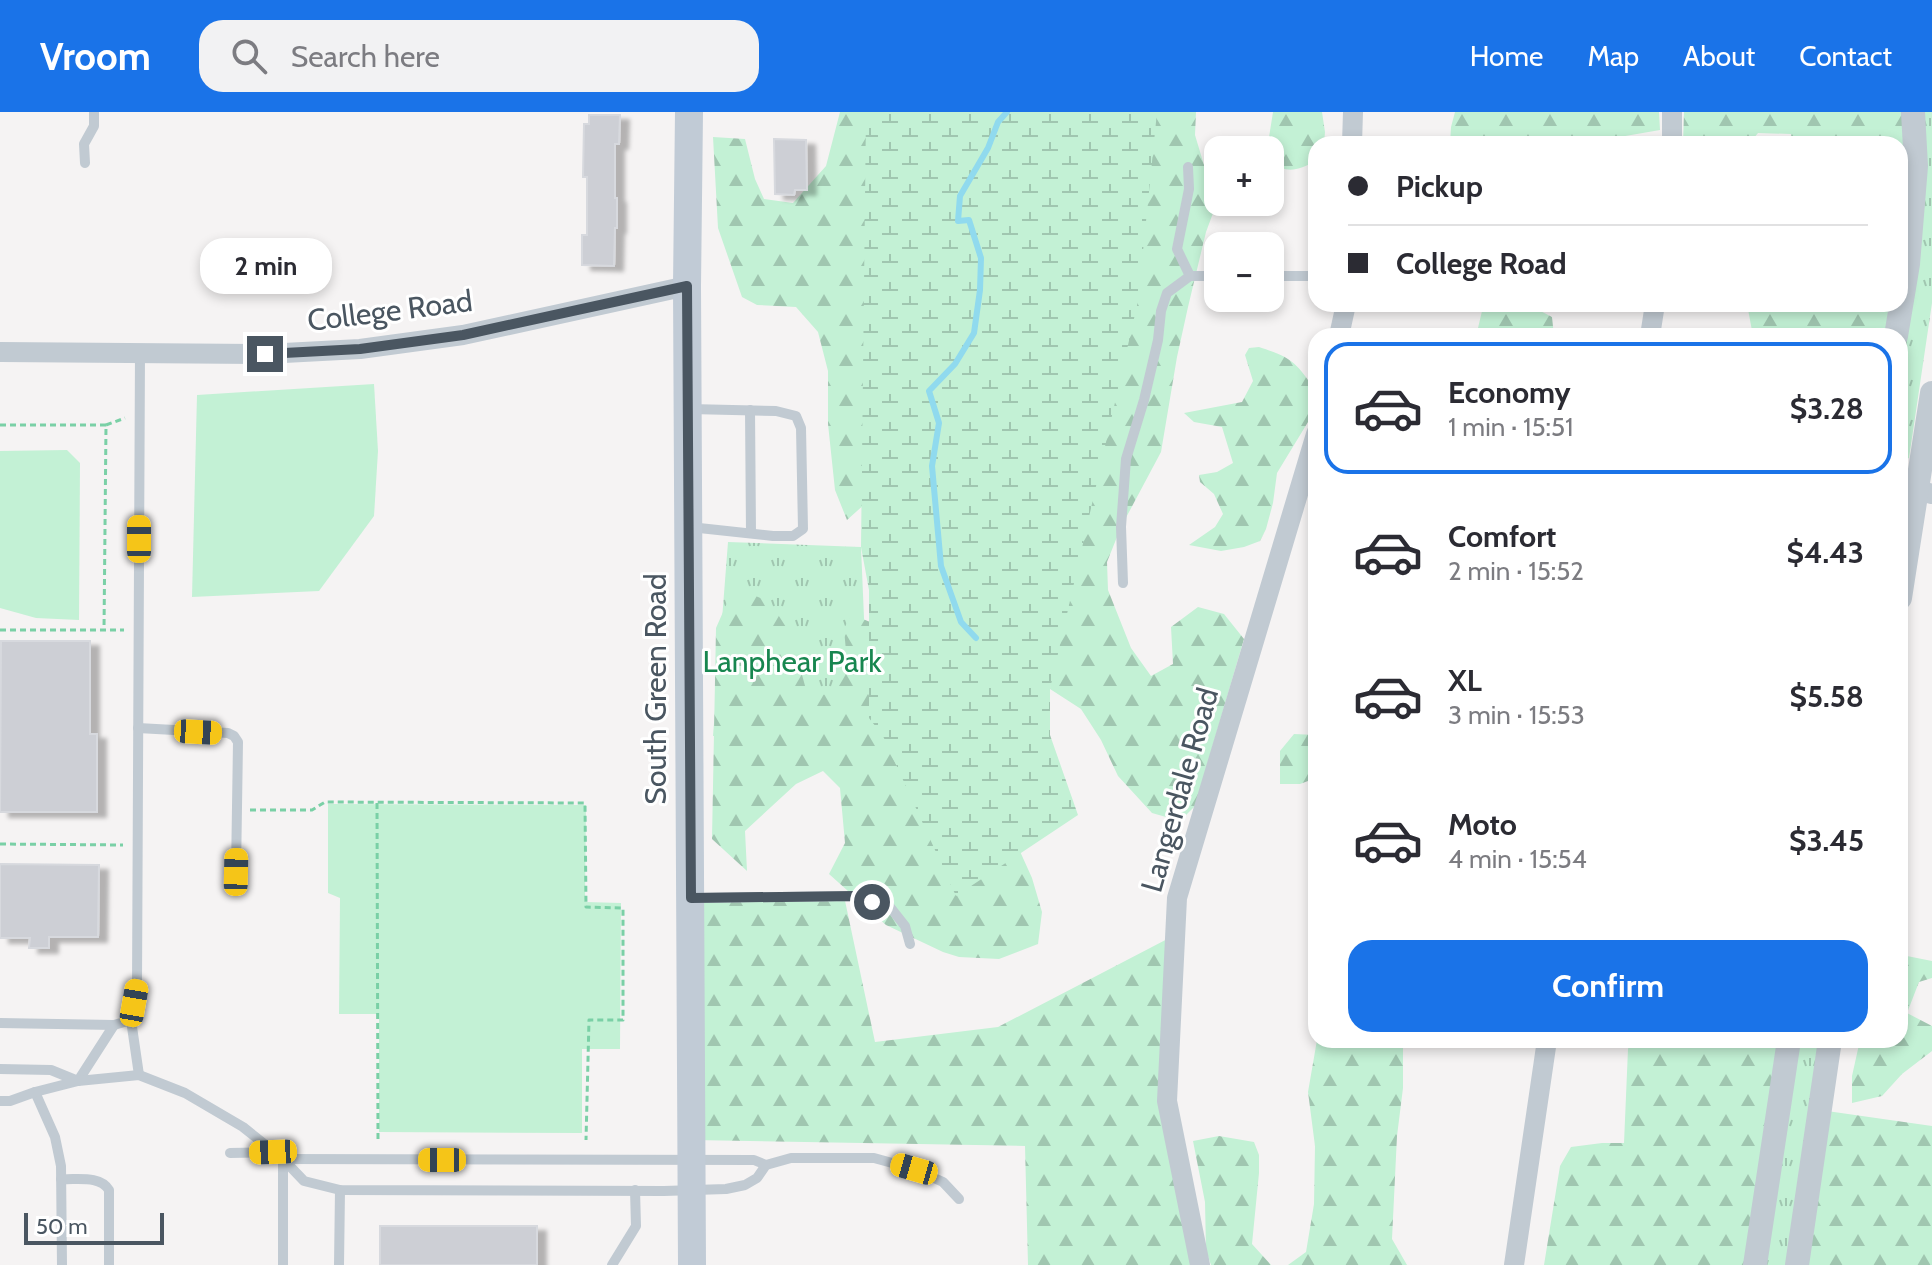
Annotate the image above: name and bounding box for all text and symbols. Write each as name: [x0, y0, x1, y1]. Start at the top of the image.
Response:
search box: [199, 20, 759, 92]
text: Vroom: [40, 33, 151, 80]
icon: search: [227, 34, 271, 78]
text: Search here: [291, 38, 440, 75]
text: Home: [1470, 39, 1543, 73]
text: Map: [1587, 39, 1639, 73]
text: About: [1683, 39, 1755, 73]
text: Contact: [1799, 39, 1892, 73]
map controls: [1204, 136, 1284, 312]
button: +: [1204, 136, 1284, 216]
text: Pickup: [1396, 168, 1483, 205]
button: −: [1204, 232, 1284, 312]
callout: 2 min: [199, 238, 331, 294]
text: College Road: [1396, 245, 1567, 282]
text: 2 min: [235, 250, 297, 282]
street label: College Road: [305, 282, 475, 339]
route end: [247, 336, 283, 372]
icon: car: [1352, 372, 1424, 444]
text: Economy: [1448, 374, 1571, 411]
text: $3.28: [1790, 390, 1864, 427]
text: 1 min · 15:51: [1448, 411, 1574, 443]
car: [127, 515, 151, 563]
icon: car: [1352, 516, 1424, 588]
text: Comfort: [1448, 518, 1556, 555]
text: $4.43: [1787, 534, 1864, 571]
text: 2 min · 15:52: [1448, 555, 1584, 587]
street label: South Green Road: [637, 573, 674, 805]
park label: Lanphear Park: [702, 643, 882, 680]
icon: car: [1352, 660, 1424, 732]
text: XL: [1448, 662, 1482, 699]
text: $5.58: [1790, 678, 1864, 715]
street label: Langerdale Road: [1133, 683, 1226, 896]
text: 3 min · 15:53: [1448, 699, 1585, 731]
car: [173, 719, 223, 745]
icon: car: [1352, 804, 1424, 876]
text: Moto: [1448, 806, 1517, 843]
text: $3.45: [1789, 822, 1864, 859]
text: 4 min · 15:54: [1448, 843, 1587, 875]
car: [224, 848, 248, 896]
route start: [854, 884, 890, 920]
button: Confirm: [1348, 940, 1868, 1032]
car: [118, 977, 150, 1029]
car: [249, 1139, 297, 1165]
car: [418, 1148, 466, 1172]
car: [888, 1151, 940, 1187]
scale bar: [24, 1209, 164, 1245]
text: 50 m: [36, 1213, 88, 1240]

